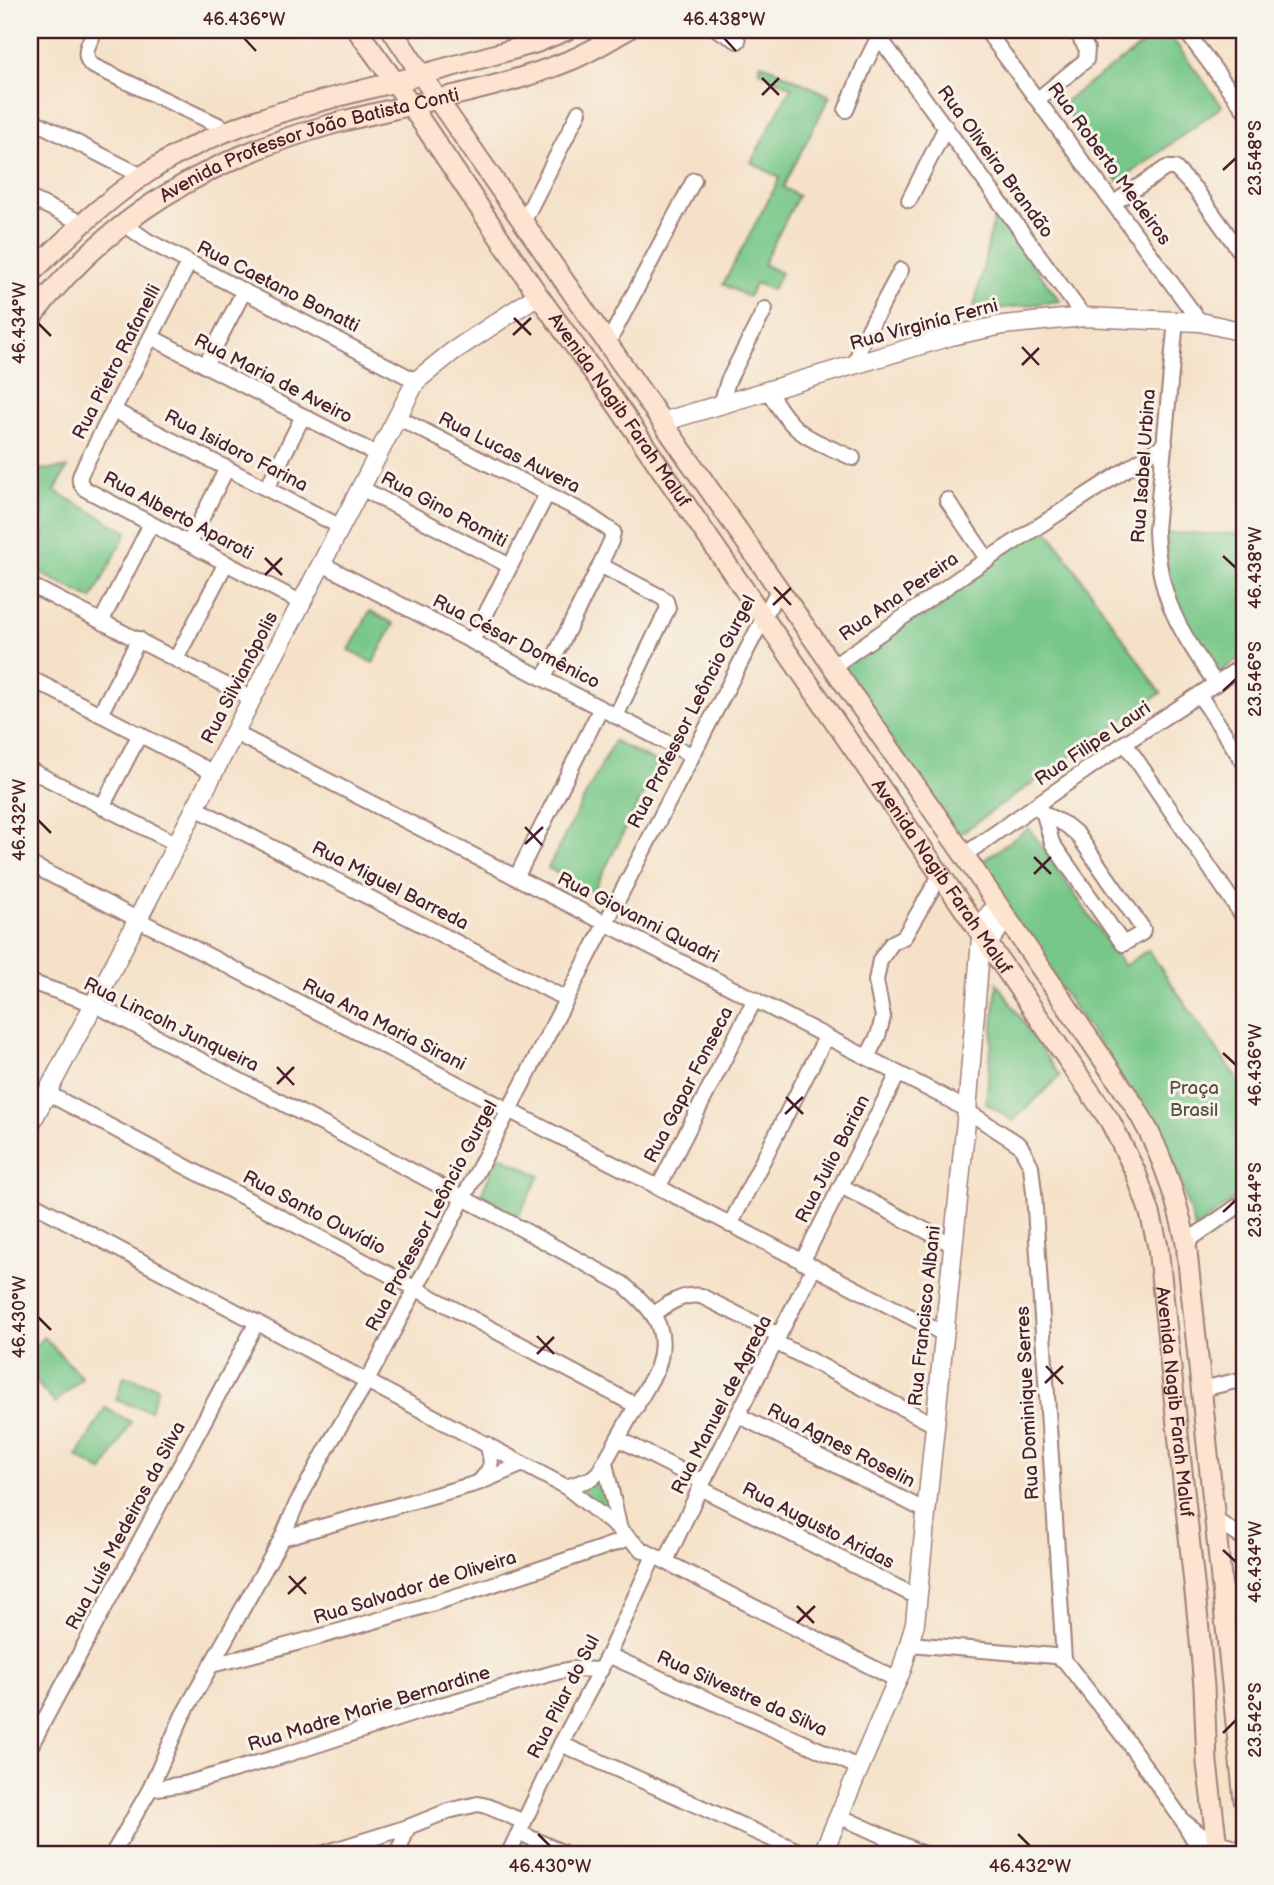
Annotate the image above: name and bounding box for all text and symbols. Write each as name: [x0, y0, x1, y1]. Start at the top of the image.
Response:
text: 46.436°W: [203, 9, 286, 30]
text: 46.438°W: [683, 9, 766, 30]
street label: Rua Roberto Medeiros: [1042, 78, 1176, 250]
street label: Rua Oliveira Brandão: [932, 81, 1058, 243]
street label: Avenida Professor João Batista Conti: [155, 83, 461, 208]
text: 23.548°S: [1245, 120, 1266, 196]
street label: Rua Caetano Bonatti: [193, 236, 363, 338]
text: 46.434°W: [9, 281, 30, 364]
street label: Rua Pietro Rafanelli: [68, 281, 166, 443]
street label: Rua Virginía Ferni: [847, 294, 1001, 356]
street label: Avenida Nagib Farah Maluf: [543, 309, 696, 512]
street label: Rua Maria de Aveiro: [190, 329, 356, 429]
street label: Rua Isabel Urbina: [1127, 388, 1161, 544]
street label: Rua Isidoro Farina: [160, 405, 312, 497]
street label: Rua Lucas Auvera: [434, 407, 584, 499]
street label: Rua Alberto Aparoti: [99, 467, 257, 565]
street label: Rua Gino Romiti: [377, 467, 511, 553]
text: 46.438°W: [1245, 526, 1266, 609]
street label: Rua Ana Pereira: [835, 547, 963, 647]
street label: Rua César Domênico: [429, 590, 603, 694]
street label: Rua Professor Leôncio Gurgel: [623, 592, 761, 832]
street label: Rua Silvianópolis: [197, 608, 283, 748]
text: 23.546°S: [1245, 641, 1266, 717]
street label: Rua Filipe Lauri: [1031, 697, 1155, 791]
street label: Avenida Nagib Farah Maluf: [867, 775, 1017, 979]
text: 46.432°W: [9, 778, 30, 861]
street label: Rua Miguel Barreda: [308, 836, 472, 936]
street label: Rua Giovanni Quadri: [553, 867, 723, 969]
street label: Rua Lincoln Junqueira: [80, 973, 262, 1077]
street label: Rua Ana Maria Sirani: [298, 974, 470, 1076]
street label: Rua Gapar Fonseca: [640, 1003, 738, 1167]
text: 46.436°W: [1245, 1023, 1266, 1106]
park label: Praça Brasil: [1169, 1077, 1219, 1122]
street label: Rua Julio Barian: [791, 1091, 875, 1227]
street label: Rua Professor Leôncio Gurgel: [361, 1096, 503, 1336]
text: 23.544°S: [1245, 1162, 1266, 1238]
street label: Rua Santo Ouvídio: [239, 1166, 389, 1260]
street label: Rua Francisco Albani: [904, 1224, 946, 1408]
text: 46.430°W: [9, 1275, 30, 1358]
street label: Avenida Nagib Farah Maluf: [1151, 1285, 1198, 1519]
street label: Rua Dominique Serres: [1011, 1305, 1045, 1501]
street label: Rua Manuel de Agreda: [667, 1312, 777, 1498]
street label: Rua Agnes Roselin: [763, 1399, 919, 1493]
street label: Rua Luís Medeiros da Silva: [61, 1418, 191, 1634]
street label: Rua Augusto Aridas: [738, 1478, 898, 1574]
text: 46.434°W: [1245, 1520, 1266, 1603]
street label: Rua Salvador de Oliveira: [311, 1546, 519, 1630]
street label: Rua Pilar do Sul: [523, 1631, 605, 1763]
street label: Rua Silvestre da Silva: [653, 1646, 831, 1742]
street label: Rua Madre Marie Bernardine: [245, 1661, 493, 1757]
text: 23.542°S: [1245, 1682, 1266, 1758]
text: 46.430°W: [509, 1856, 592, 1877]
text: 46.432°W: [989, 1856, 1072, 1877]

